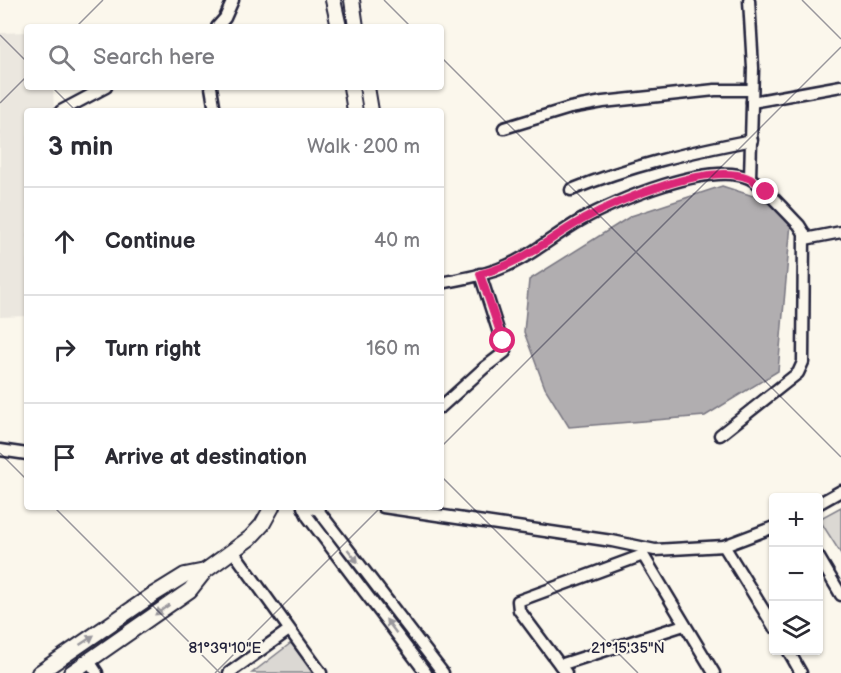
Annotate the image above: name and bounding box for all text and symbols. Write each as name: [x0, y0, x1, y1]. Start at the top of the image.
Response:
search box: [24, 24, 444, 90]
icon: search: [45, 41, 78, 74]
text: Search here: [93, 44, 215, 71]
text: 3 min: [48, 132, 113, 163]
text: Walk · 200 m: [307, 135, 420, 159]
route end: [752, 178, 778, 204]
icon: ahead: [48, 225, 81, 258]
text: Continue: [105, 228, 195, 255]
text: 40 m: [374, 229, 420, 253]
route start: [489, 327, 515, 353]
icon: right: [48, 333, 81, 366]
text: Turn right: [105, 336, 201, 363]
text: 160 m: [366, 337, 420, 361]
icon: arrive: [48, 441, 81, 474]
text: Arrive at destination: [105, 444, 307, 471]
map controls: [769, 493, 823, 655]
button: +: [769, 493, 823, 547]
button: −: [769, 547, 823, 601]
one-way arrow: [347, 549, 359, 564]
button: layers: [769, 601, 823, 655]
one-way arrow: [154, 604, 170, 615]
one-way arrow: [385, 619, 397, 635]
one-way arrow: [78, 634, 95, 645]
text: 81°39'10"E: [189, 639, 262, 658]
text: 21°15'35"N: [591, 639, 665, 658]

